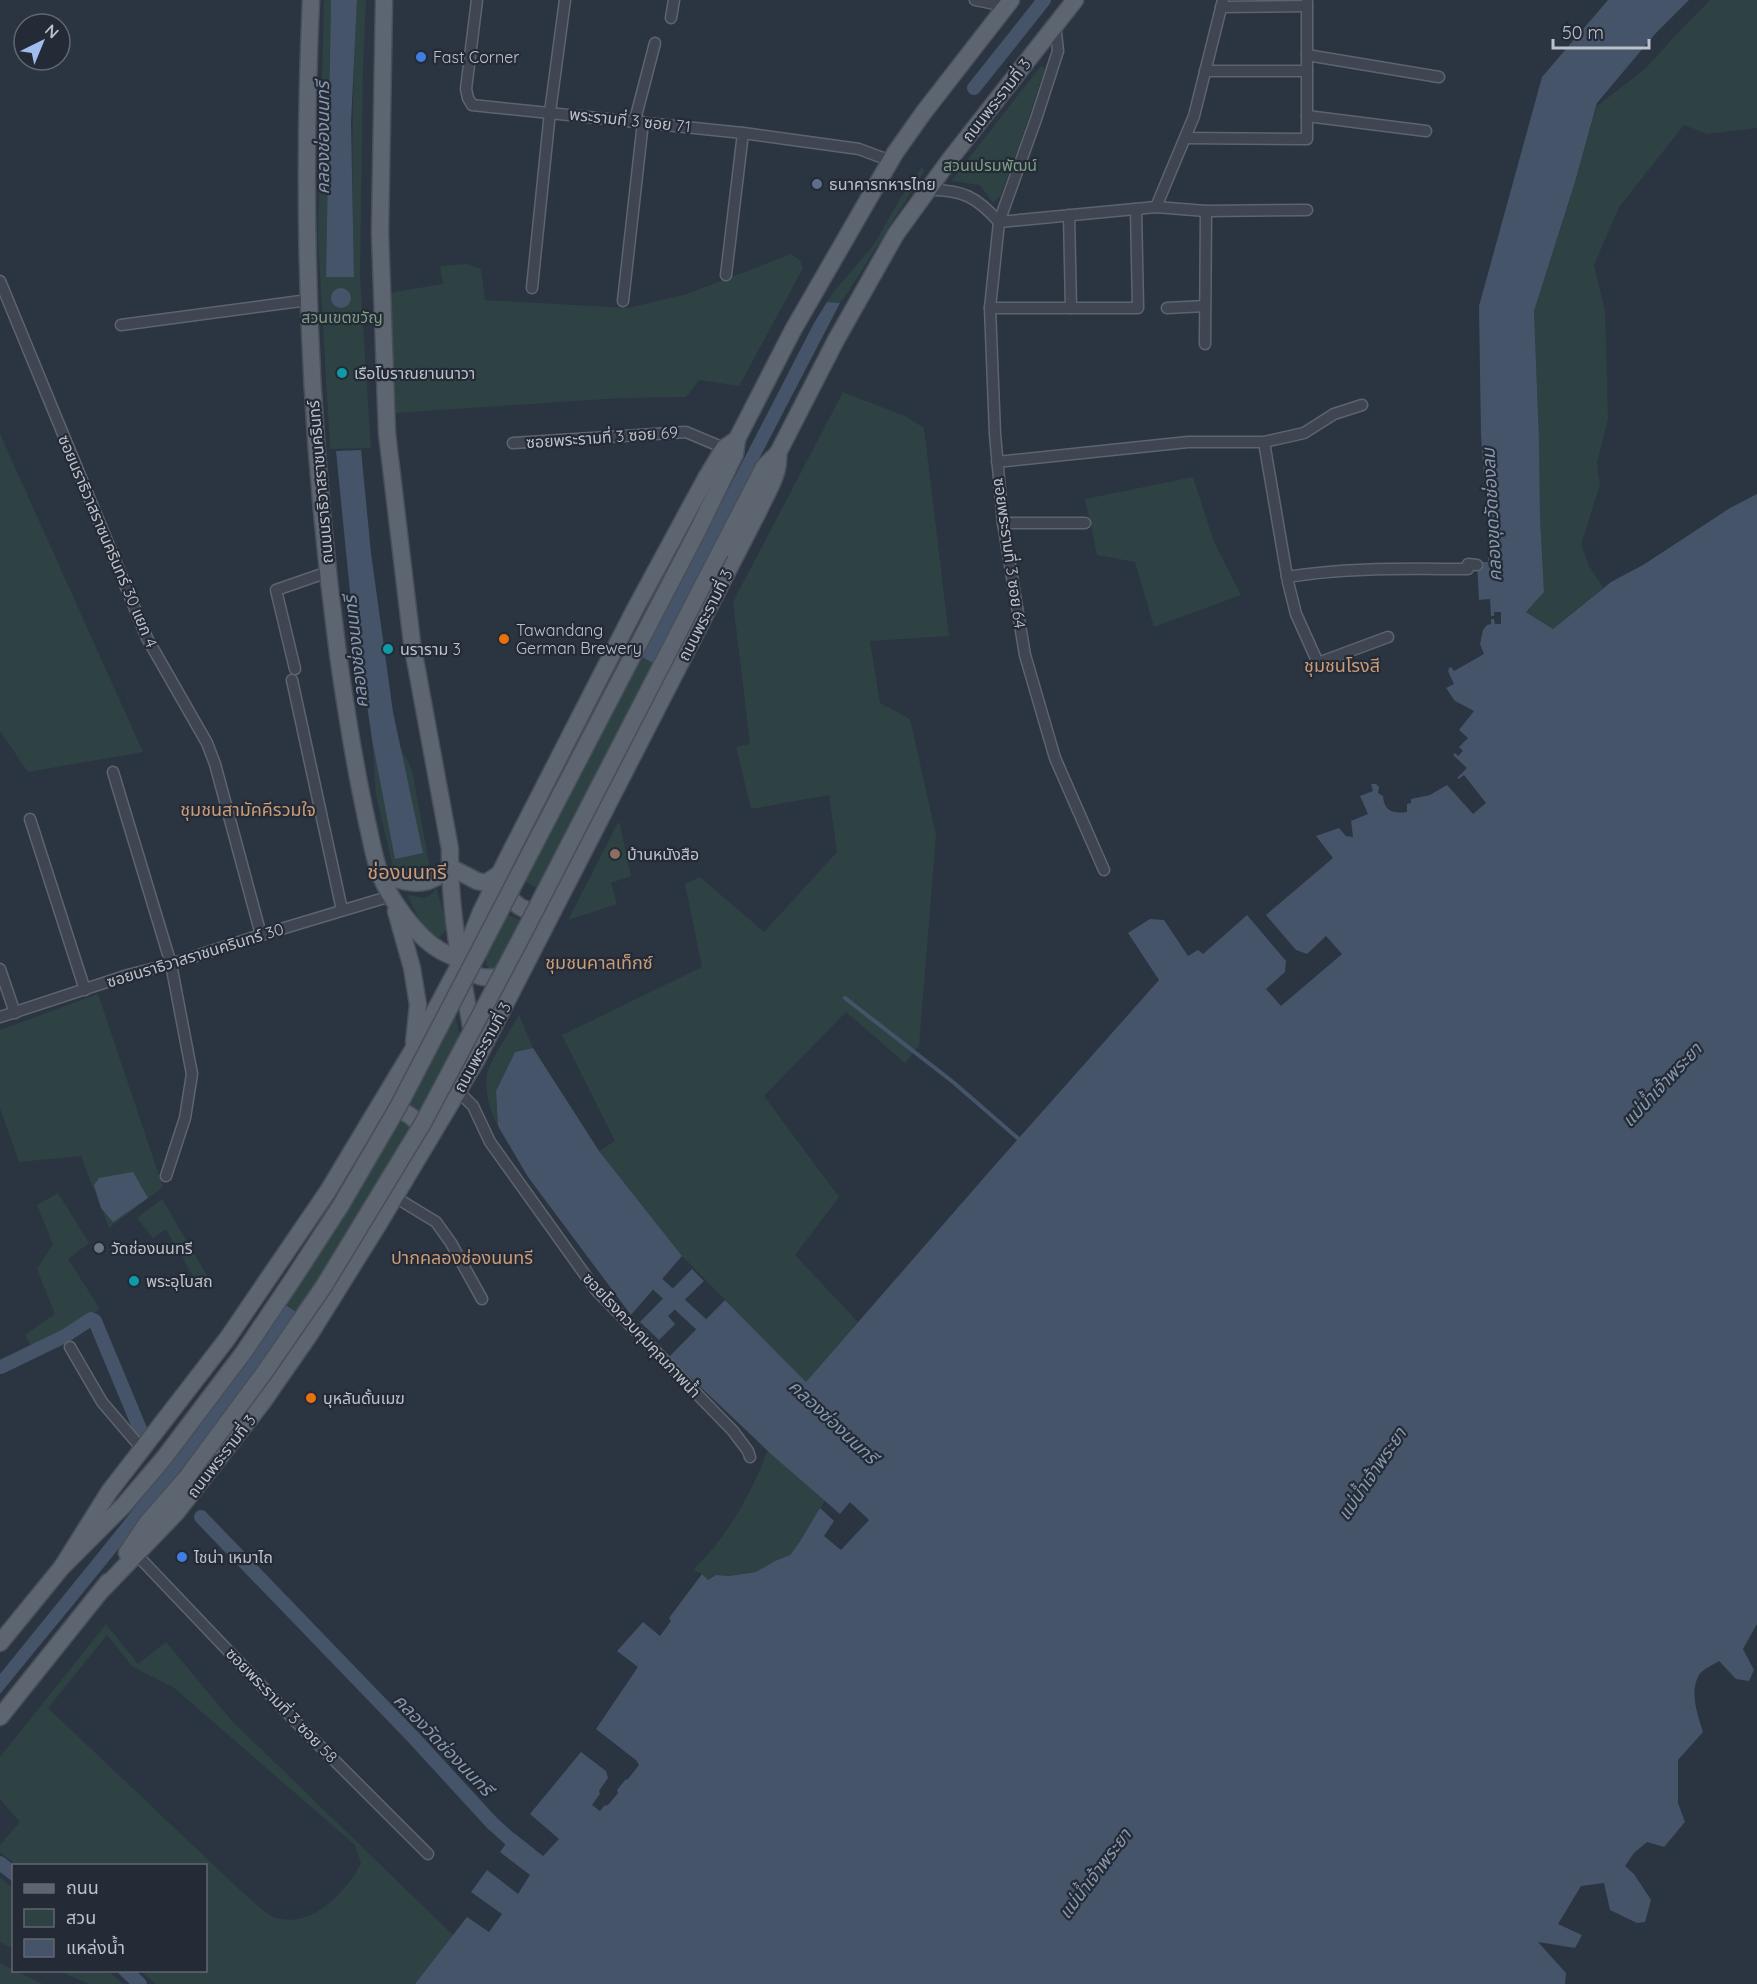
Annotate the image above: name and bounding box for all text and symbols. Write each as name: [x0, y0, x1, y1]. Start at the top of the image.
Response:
north arrow: [12, 12, 72, 72]
scale bar: [1553, 12, 1649, 50]
text: N: [41, 20, 63, 42]
text: 50 m: [1562, 21, 1604, 44]
place label: Fast Corner: [433, 47, 519, 67]
marker: Fast Corner: [414, 50, 428, 64]
street label: ถนนพระรามที่ 3: [956, 54, 1035, 146]
water label: คลองช่องนนทรี: [311, 79, 334, 195]
street label: พระรามที่ 3 ซอย 71: [568, 103, 692, 136]
park label: สวนเปรมพัฒน์: [943, 155, 1037, 175]
place label: ธนาคารทหารไทย: [829, 174, 936, 194]
marker: ธนาคารทหารไทย: [810, 177, 824, 191]
park label: สวนเขตขวัญ: [301, 307, 383, 327]
place label: เรือโบราณยานนาวา: [354, 363, 475, 383]
marker: เรือโบราณยานนาวา: [335, 366, 349, 380]
street label: ถนนนราธิวาสราชนครินทร์: [303, 399, 337, 564]
street label: ซอยพระรามที่ 3 ซอย 69: [525, 421, 679, 452]
street label: ซอยนราธิวาสราชนครินทร์ 30 แยก 4: [54, 432, 162, 650]
water label: คลองขุดวัดช่องลม: [1476, 446, 1506, 582]
street label: ซอยพระรามที่ 3 ซอย 64: [990, 476, 1031, 630]
street label: ถนนพระรามที่ 3: [672, 565, 737, 664]
water label: คลองช่องนนทรี: [338, 592, 373, 709]
place label: Tawandang German Brewery: [516, 620, 642, 658]
marker: Tawandang German Brewery: [497, 632, 511, 646]
place label: นราราม 3: [400, 639, 461, 659]
marker: นราราม 3: [381, 642, 395, 656]
district label: ชุมชนโรงสี: [1304, 654, 1380, 677]
district label: ชุมชนสามัคคีรวมใจ: [180, 798, 316, 821]
place label: บ้านหนังสือ: [627, 844, 699, 864]
marker: บ้านหนังสือ: [608, 847, 622, 861]
district label: ช่องนนทรี: [367, 859, 447, 884]
street label: ซอยนราธิวาสราชนครินทร์ 30: [104, 919, 286, 991]
district label: ชุมชนคาลเท็กซ์: [545, 951, 653, 974]
street label: ถนนพระรามที่ 3: [448, 998, 515, 1096]
water label: แม่น้ำเจ้าพระยา: [1616, 1037, 1707, 1132]
place label: วัดช่องนนทรี: [111, 1238, 193, 1258]
marker: วัดช่องนนทรี: [92, 1241, 106, 1255]
district label: ปากคลองช่องนนทรี: [391, 1246, 533, 1269]
street label: ซอยโรงควบคุมคุณภาพน้ำ: [579, 1268, 706, 1402]
place label: พระอุโบสถ: [146, 1271, 213, 1291]
marker: พระอุโบสถ: [127, 1274, 141, 1288]
water label: คลองช่องนนทรี: [784, 1375, 885, 1471]
place label: บุหลันดั้นเมฆ: [323, 1388, 405, 1408]
marker: บุหลันดั้นเมฆ: [304, 1391, 318, 1405]
street label: ถนนพระรามที่ 3: [181, 1410, 260, 1502]
water label: แม่น้ำเจ้าพระยา: [1331, 1422, 1411, 1524]
place label: ไชน่า เหมาไถ: [193, 1547, 273, 1567]
marker: ไชน่า เหมาไถ: [175, 1550, 189, 1564]
street label: ซอยพระรามที่ 3 ซอย 58: [222, 1643, 343, 1767]
water label: คลองวัดช่องนนทรี: [389, 1689, 500, 1803]
water label: แม่น้ำเจ้าพระยา: [1053, 1823, 1136, 1923]
legend: [12, 1864, 207, 1972]
text: ถนน: [66, 1876, 99, 1899]
text: สวน: [66, 1906, 96, 1929]
text: แหล่งน้ำ: [66, 1935, 125, 1959]

